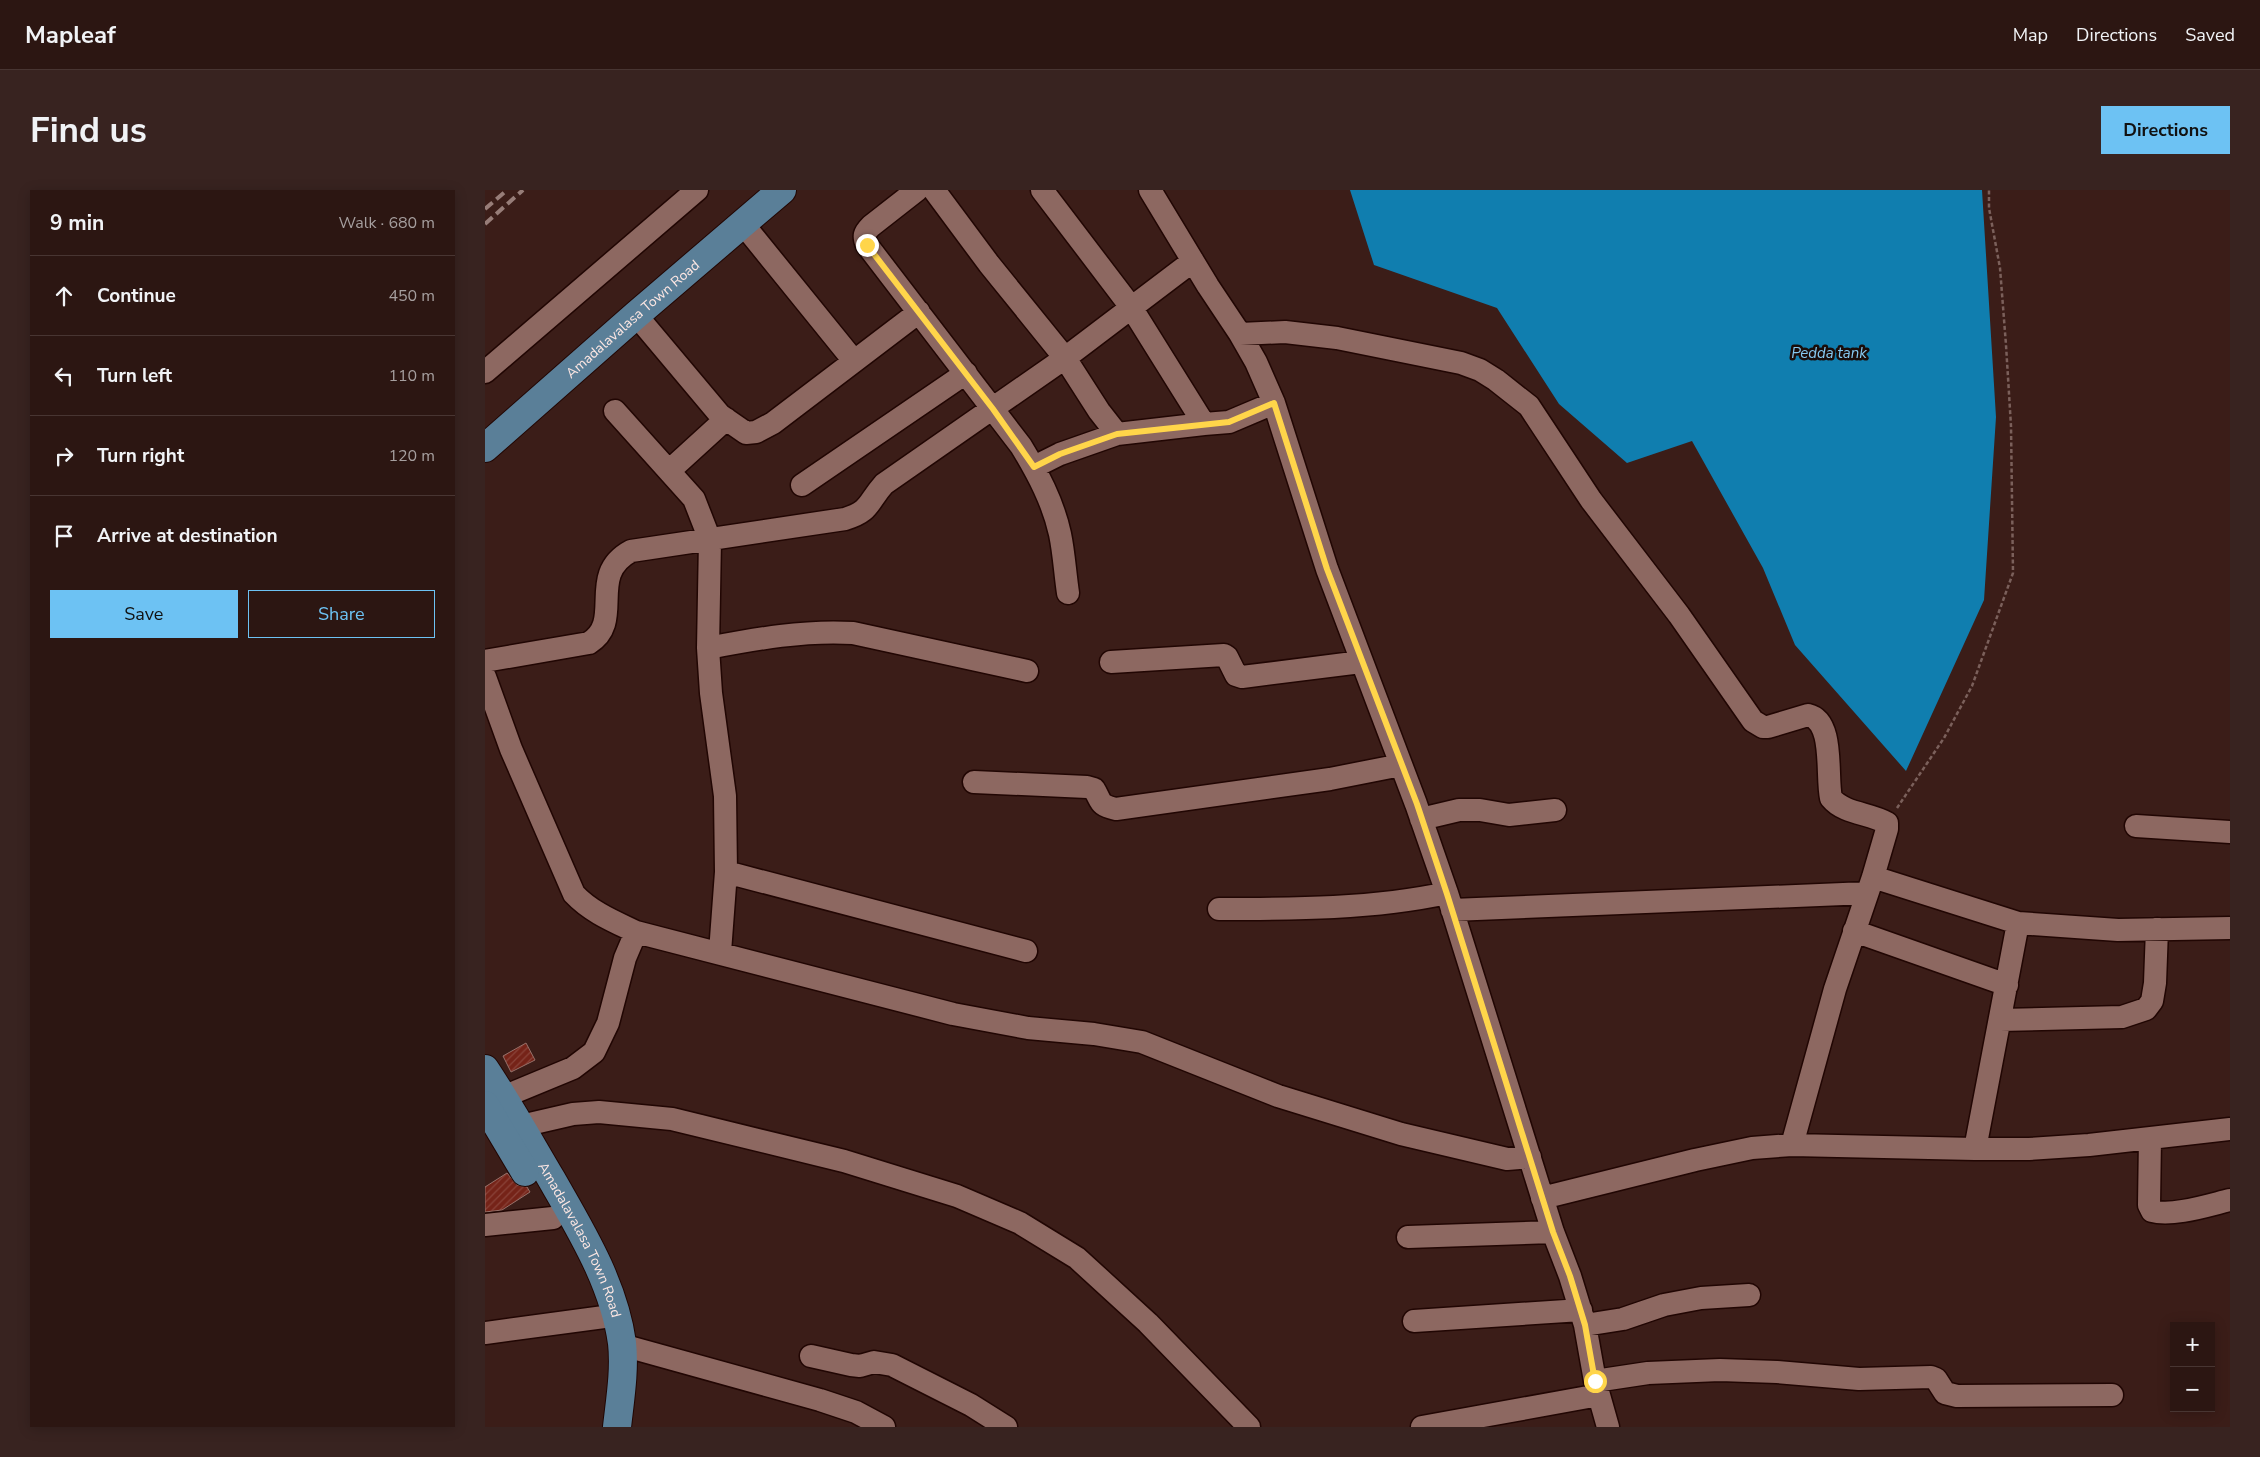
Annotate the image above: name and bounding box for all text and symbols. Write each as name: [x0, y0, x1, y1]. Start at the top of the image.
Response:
text: Mapleaf: [25, 19, 116, 51]
text: Map: [2013, 23, 2048, 47]
text: Directions: [2076, 23, 2157, 47]
text: Saved: [2185, 23, 2235, 47]
button: Directions: [2101, 106, 2230, 154]
text: Find us: [30, 107, 147, 154]
text: 9 min: [50, 209, 104, 237]
text: Walk · 680 m: [339, 212, 435, 234]
route end: [856, 234, 879, 257]
street label: Amadalavalasa Town Road: [562, 256, 704, 383]
icon: ahead: [50, 282, 78, 310]
text: Continue: [97, 283, 176, 309]
text: 450 m: [388, 285, 435, 307]
water label: Pedda tank: [1791, 343, 1867, 363]
icon: left: [50, 362, 78, 390]
text: Turn left: [97, 363, 172, 389]
text: 110 m: [388, 365, 435, 387]
icon: right: [50, 442, 78, 470]
text: Turn right: [97, 443, 184, 469]
text: 120 m: [388, 445, 435, 467]
icon: arrive: [50, 522, 78, 550]
text: Arrive at destination: [97, 523, 278, 549]
button: Save: [50, 590, 238, 638]
button: Share: [248, 590, 435, 638]
street label: Amadalavalasa Town Road: [534, 1159, 626, 1320]
map controls: [2170, 1322, 2215, 1412]
button: +: [2170, 1322, 2215, 1367]
button: −: [2170, 1367, 2215, 1412]
route start: [1584, 1370, 1607, 1393]

